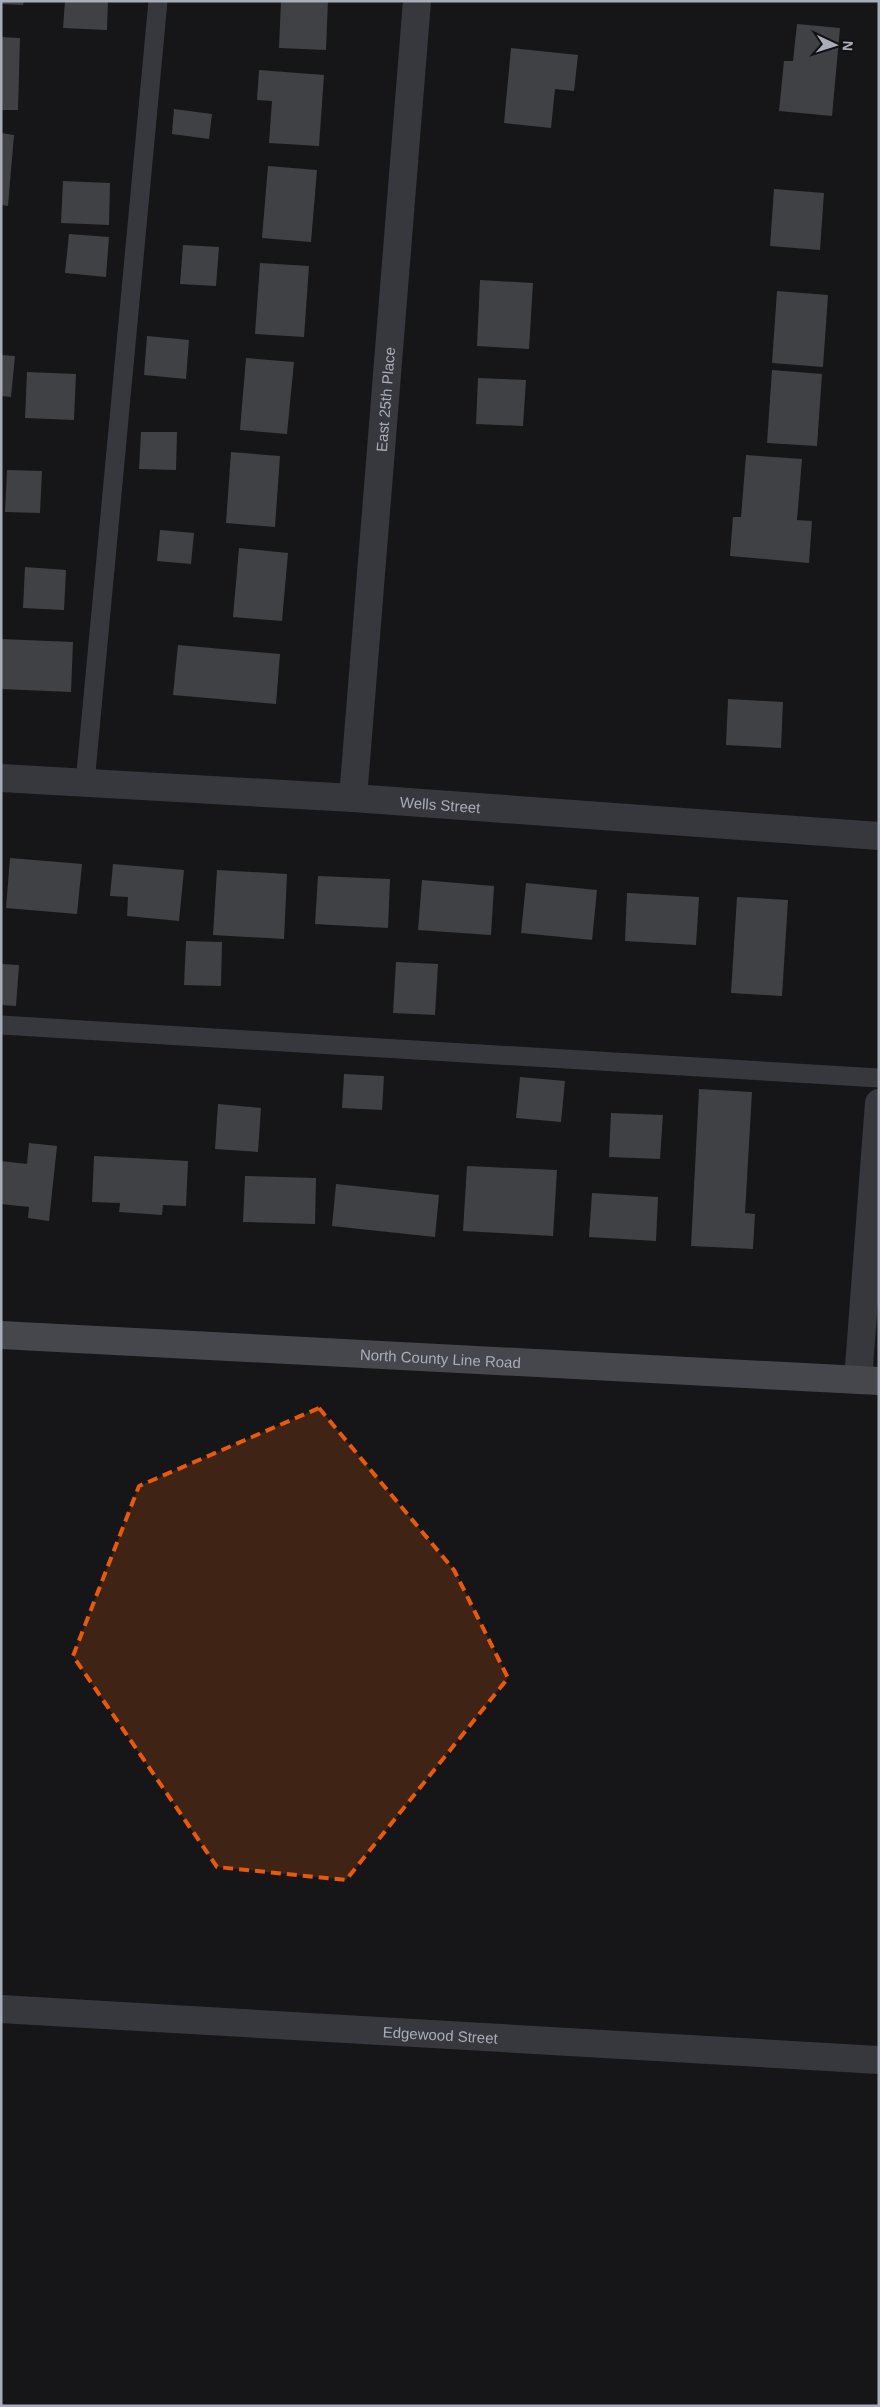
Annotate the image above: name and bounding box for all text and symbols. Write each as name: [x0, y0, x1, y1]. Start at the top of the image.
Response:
north arrow: [810, 20, 860, 70]
text: N: [840, 40, 856, 52]
street label: East 25th Place: [372, 346, 398, 452]
street label: Wells Street: [399, 793, 482, 816]
street label: North County Line Road: [360, 1345, 521, 1371]
street label: Edgewood Street: [382, 2023, 499, 2046]

